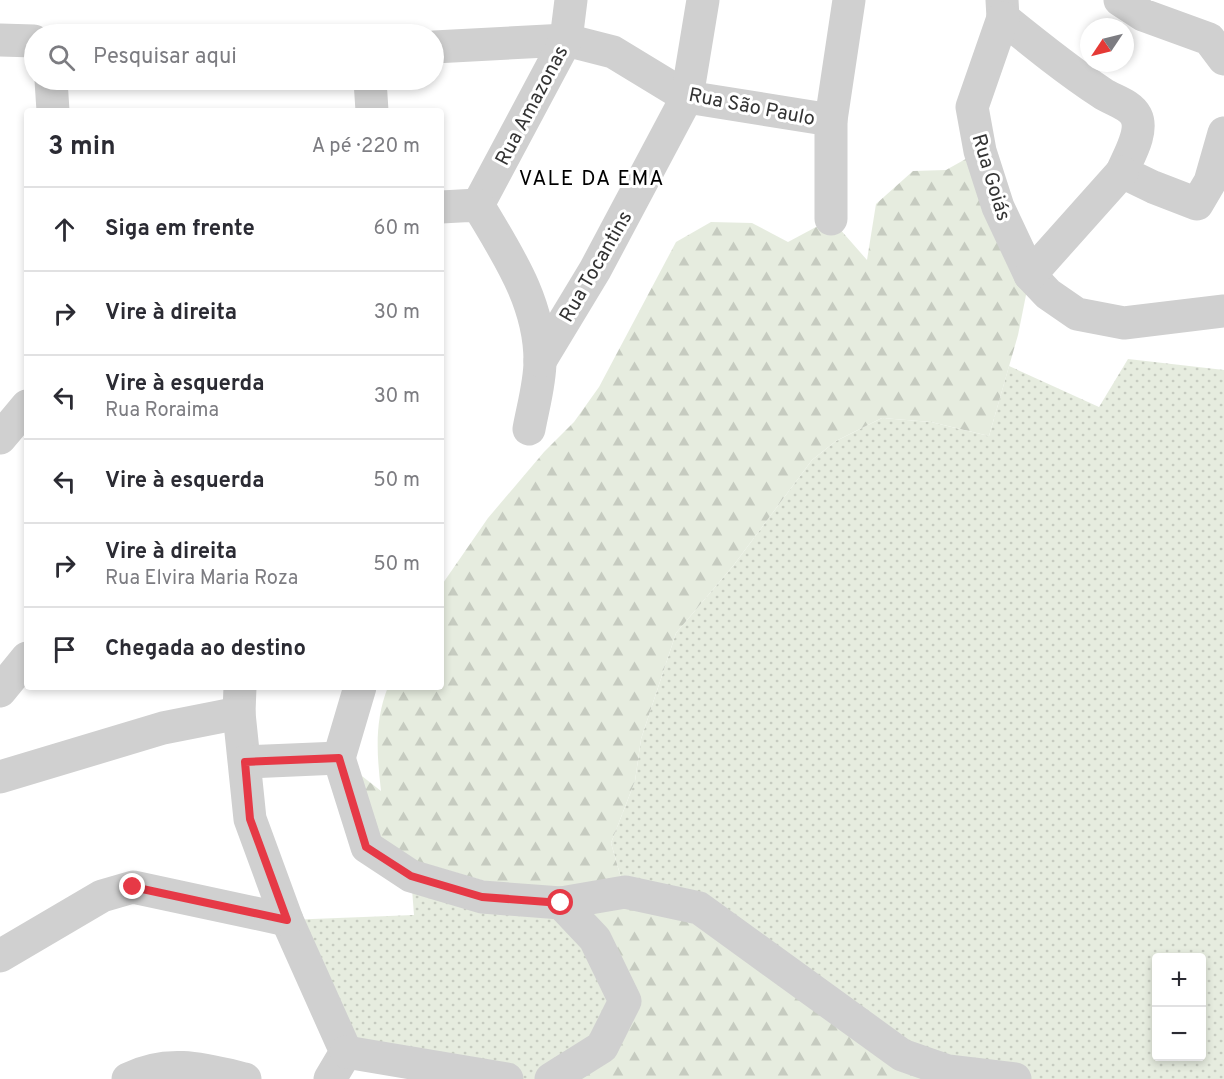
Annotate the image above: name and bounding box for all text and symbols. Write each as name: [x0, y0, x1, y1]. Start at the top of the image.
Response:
north arrow: [1080, 18, 1134, 72]
search box: [24, 24, 444, 90]
icon: search: [45, 41, 78, 74]
street label: Rua Amazonas: [490, 41, 575, 170]
text: Pesquisar aqui: [93, 44, 237, 71]
street label: Rua São Paulo: [686, 83, 817, 133]
text: 3 min: [48, 131, 116, 164]
street label: Rua Goiás: [965, 131, 1016, 224]
text: A pé · 220 m: [312, 134, 420, 160]
district label: VALE DA EMA: [519, 166, 665, 193]
street label: Rua Tocantins: [554, 207, 639, 327]
icon: ahead: [48, 213, 81, 246]
text: Siga em frente: [105, 216, 255, 243]
text: 60 m: [374, 216, 420, 242]
icon: right: [48, 297, 81, 330]
text: Vire à direita: [105, 300, 237, 327]
text: 30 m: [374, 300, 420, 326]
text: Vire à esquerda: [105, 371, 264, 398]
icon: left: [48, 381, 81, 414]
text: 30 m: [374, 384, 420, 410]
text: Rua Roraima: [105, 398, 219, 424]
icon: left: [48, 465, 81, 498]
text: Vire à esquerda: [105, 468, 264, 495]
text: 50 m: [373, 468, 420, 494]
text: Vire à direita: [105, 539, 237, 566]
icon: right: [48, 549, 81, 582]
text: 50 m: [373, 552, 420, 578]
text: Rua Elvira Maria Roza: [105, 566, 298, 592]
icon: arrive: [48, 633, 81, 666]
text: Chegada ao destino: [105, 636, 306, 663]
route end: [119, 873, 145, 899]
route start: [547, 889, 573, 915]
map controls: [1152, 953, 1206, 1061]
button: +: [1152, 953, 1206, 1007]
button: −: [1152, 1007, 1206, 1061]

